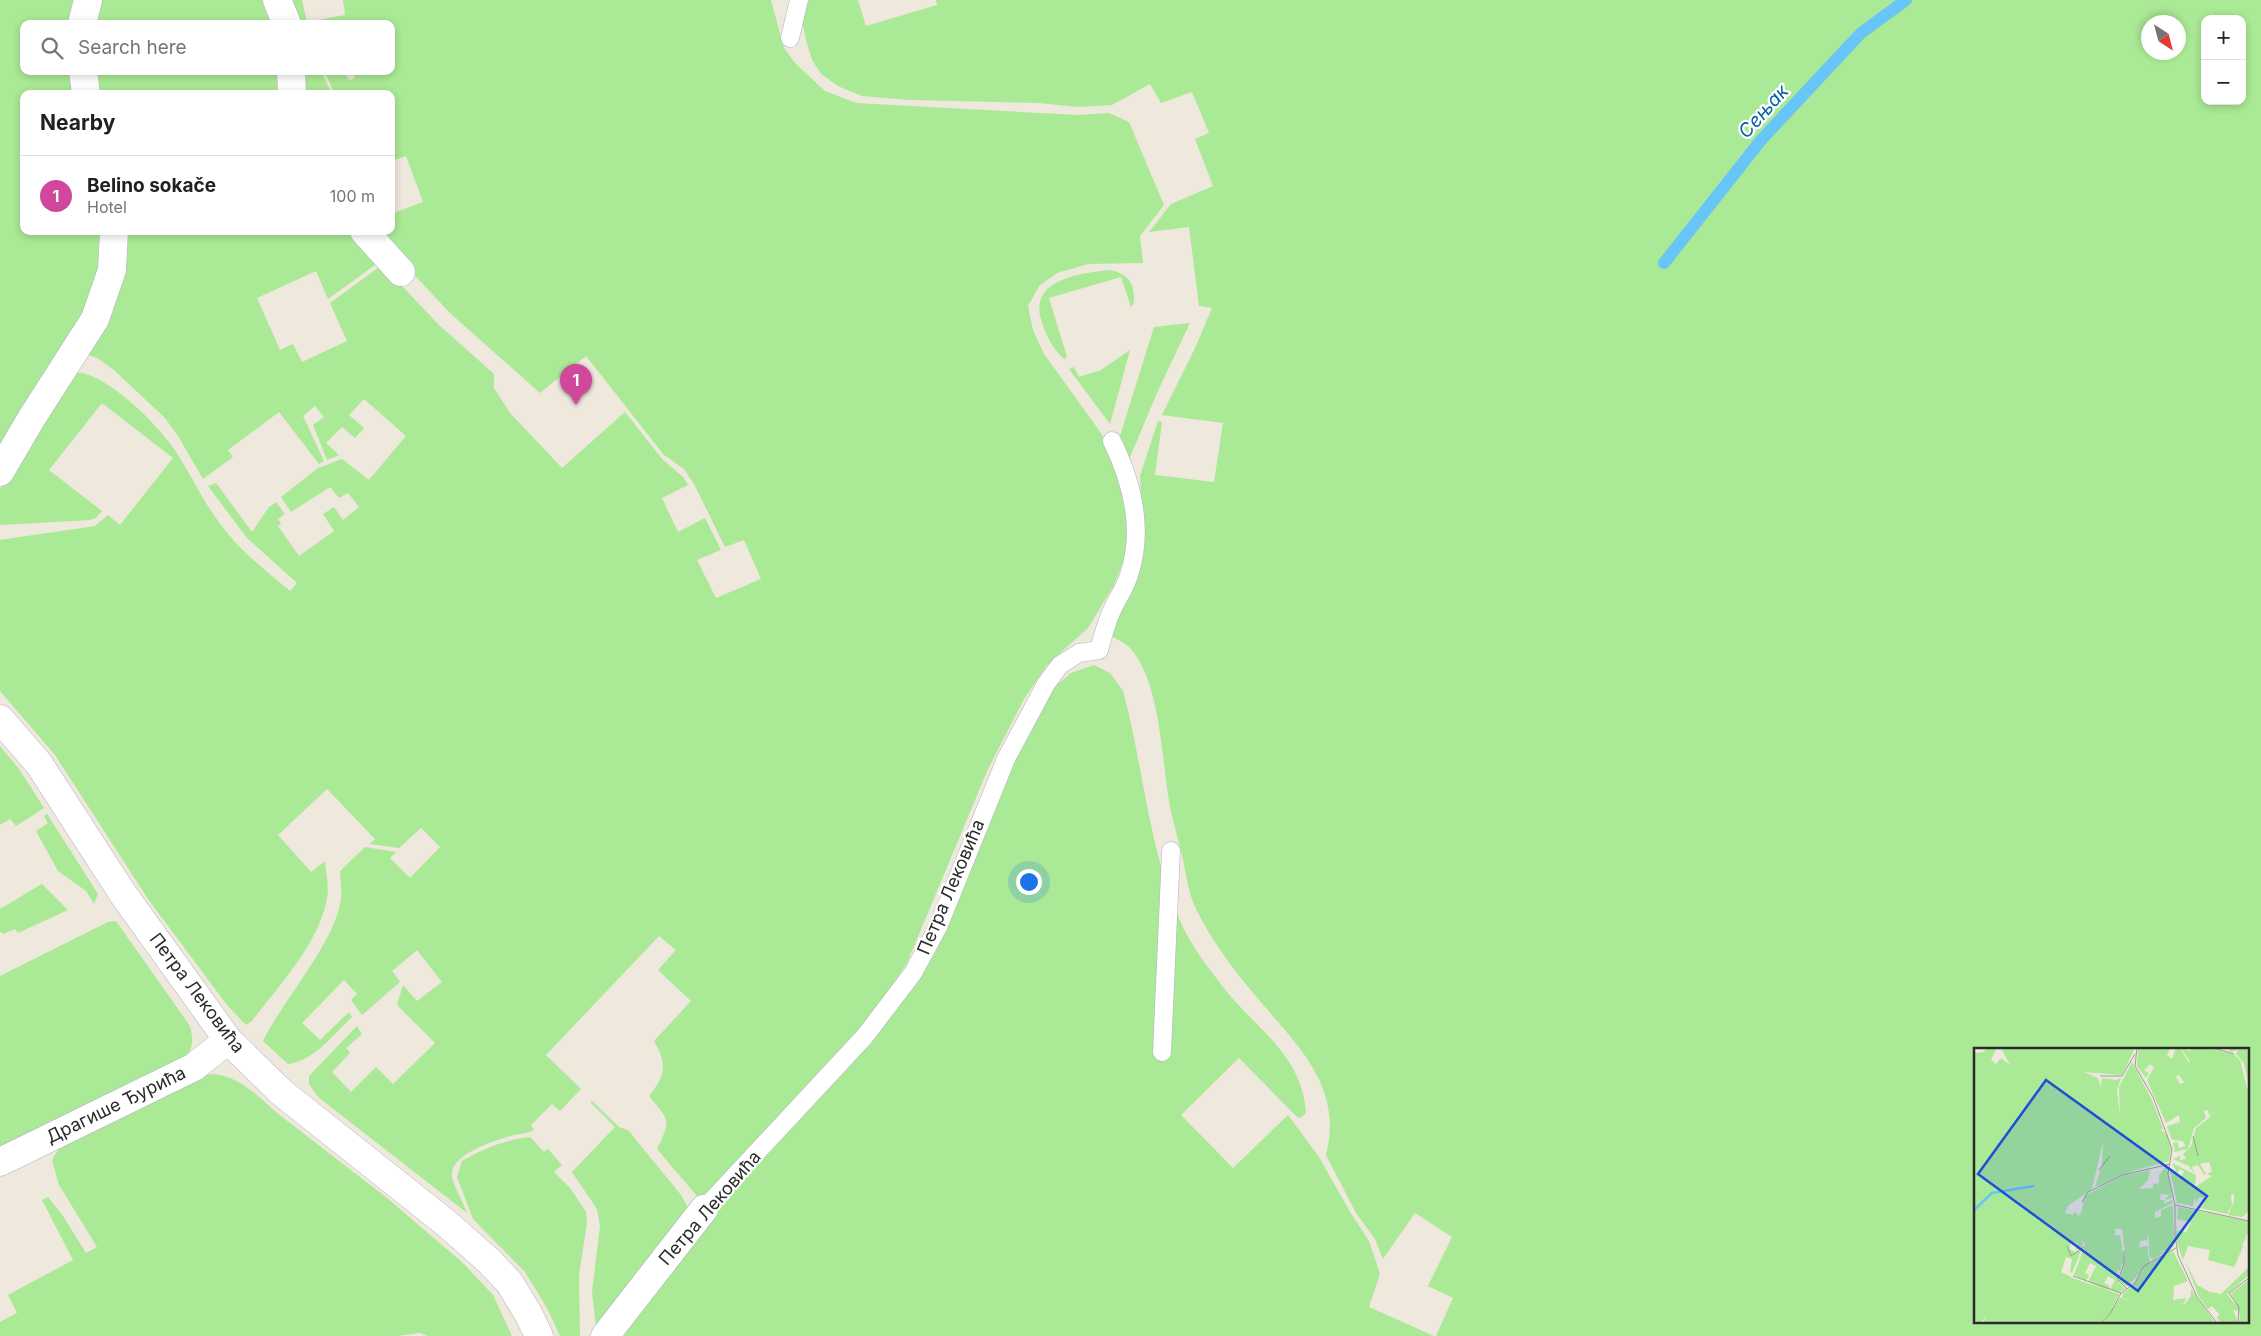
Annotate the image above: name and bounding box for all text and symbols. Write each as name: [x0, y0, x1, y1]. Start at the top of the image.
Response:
north arrow: [2141, 15, 2186, 60]
map controls: [2201, 15, 2246, 105]
button: +: [2201, 15, 2246, 60]
search box: [20, 20, 395, 75]
icon: search: [38, 34, 66, 62]
text: Search here: [78, 36, 187, 59]
button: −: [2201, 60, 2246, 105]
water label: Сењак: [1733, 79, 1794, 143]
text: Nearby: [40, 110, 115, 135]
text: Belino sokače: [87, 174, 216, 197]
text: 1: [53, 186, 59, 206]
text: 100 m: [330, 186, 375, 206]
text: Hotel: [87, 197, 127, 217]
pin: 1: [560, 364, 592, 405]
street label: Петра Лековића: [913, 816, 988, 957]
your location: [1016, 869, 1042, 895]
street label: Петра Лековића: [146, 929, 249, 1057]
inset map: [1974, 1048, 2248, 1324]
street label: Драгише Ђурића: [43, 1062, 189, 1147]
street label: Петра Лековића: [654, 1146, 765, 1269]

